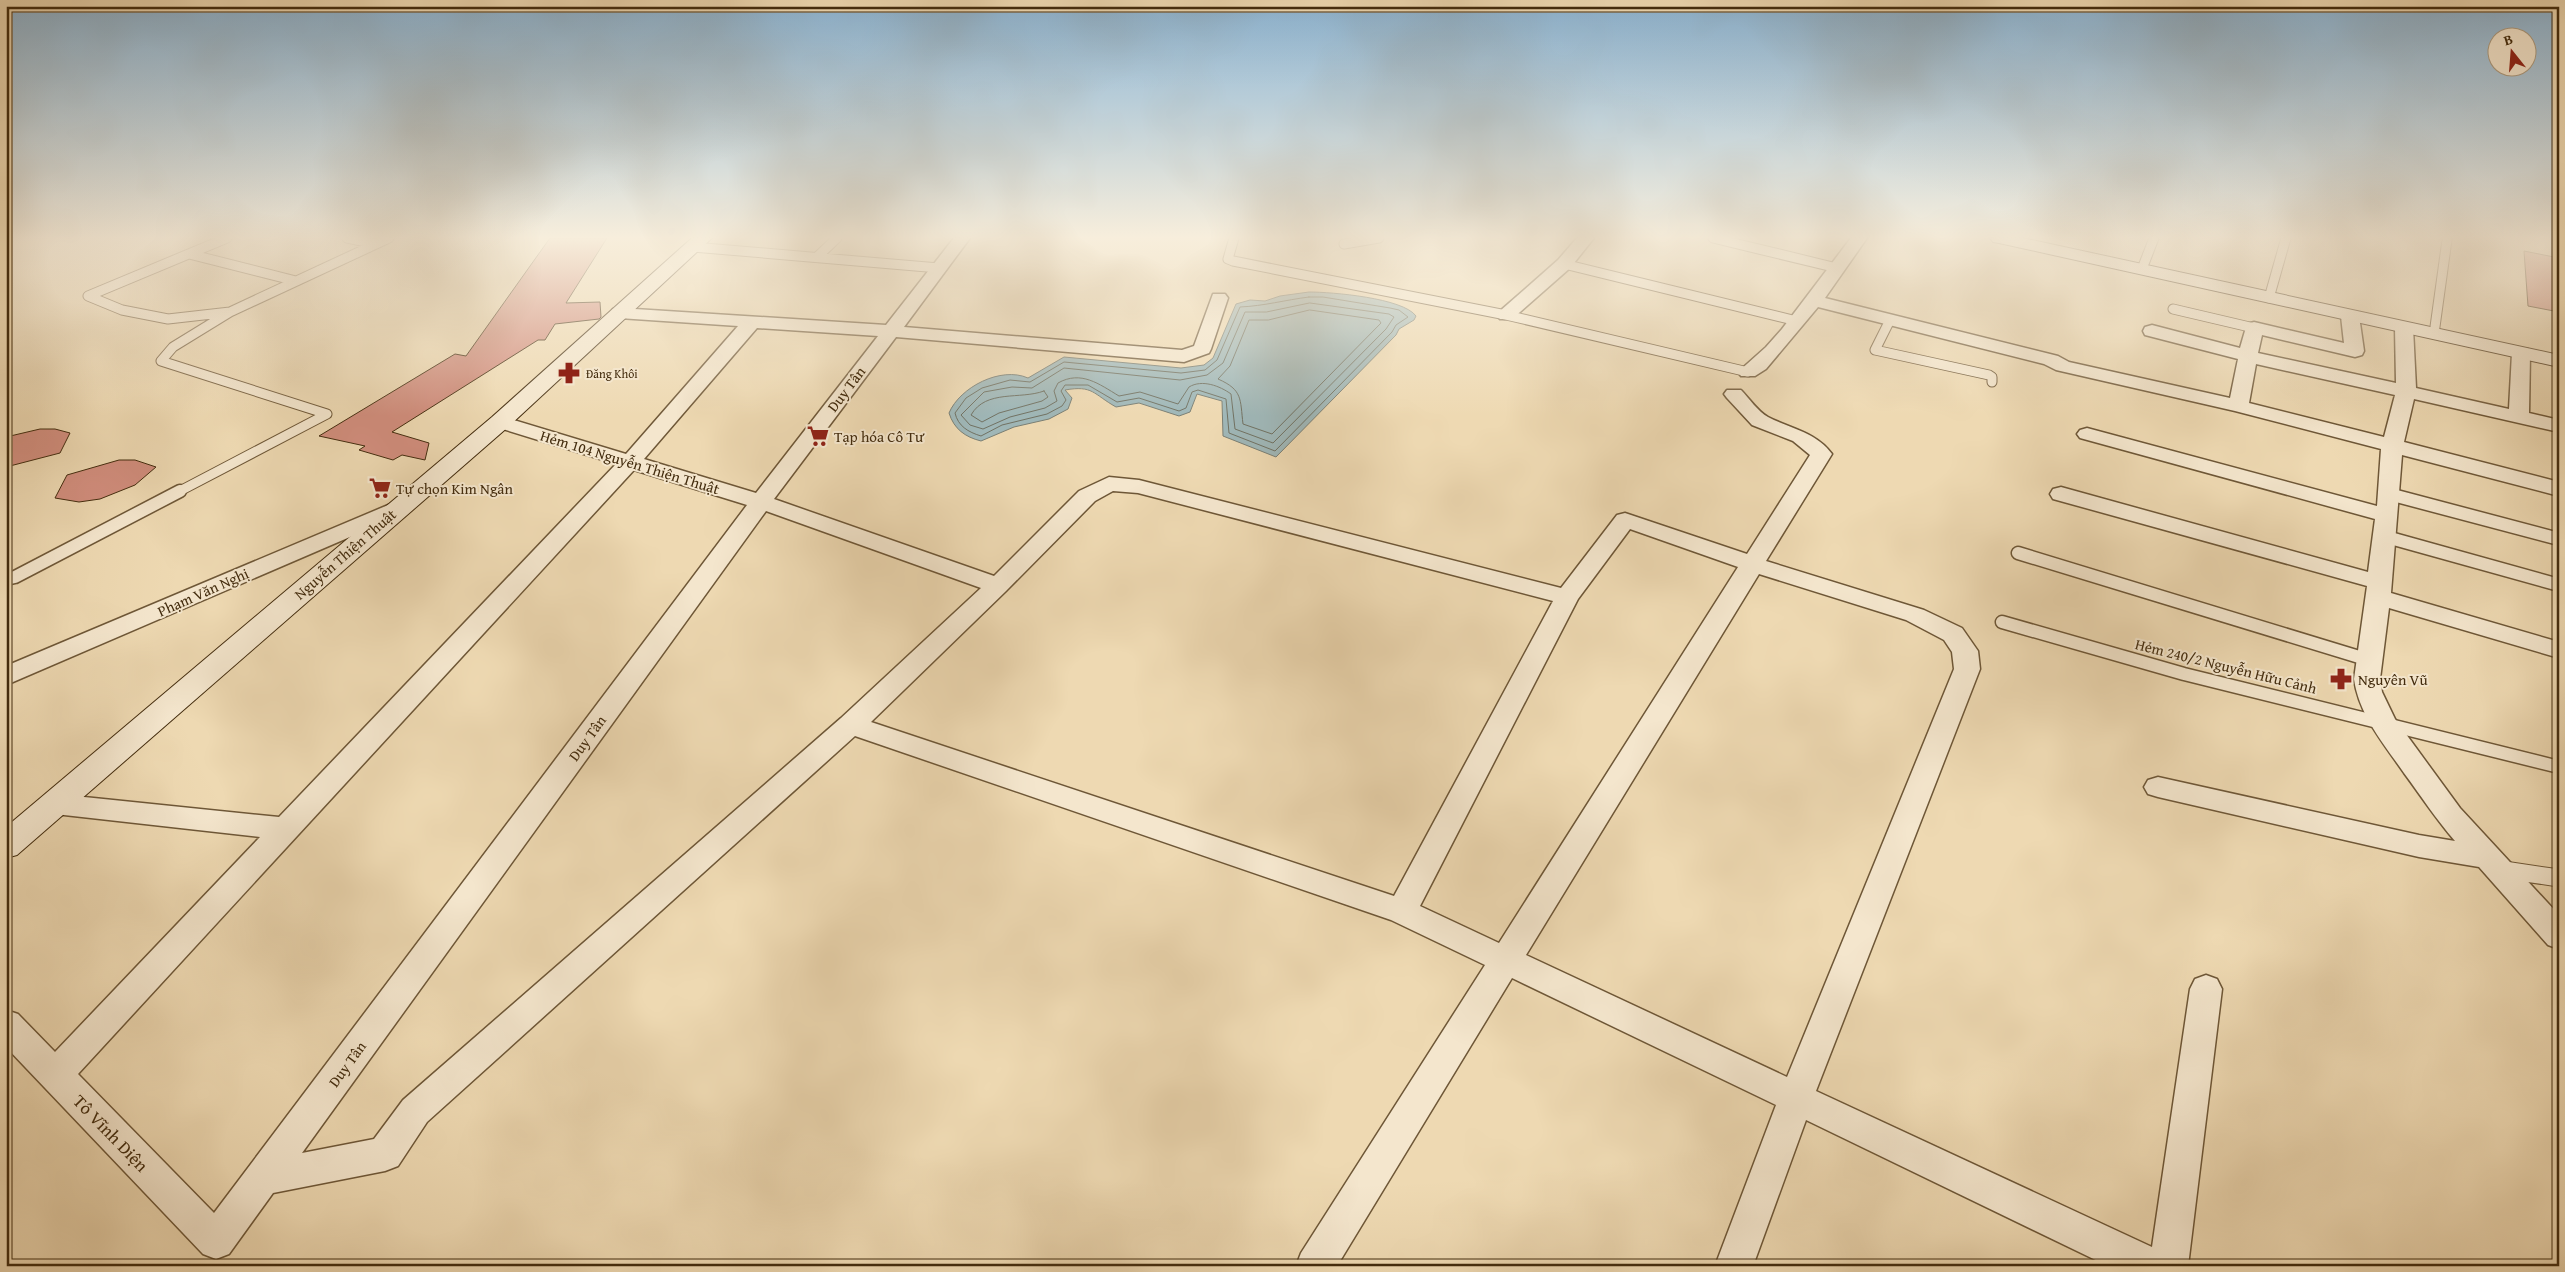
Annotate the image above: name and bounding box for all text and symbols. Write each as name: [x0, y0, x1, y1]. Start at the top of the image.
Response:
north arrow: [2488, 28, 2538, 78]
text: B: [2501, 29, 2515, 50]
pharmacy icon: Đăng Khôi: [556, 360, 582, 386]
street label: Duy Tân: [822, 361, 870, 416]
place label: Đăng Khôi: [586, 365, 638, 382]
supermarket icon: Tạp hóa Cô Tư: [805, 423, 831, 449]
street label: Hẻm 104 Nguyễn Thiện Thuật: [538, 425, 723, 499]
place label: Tạp hóa Cô Tư: [834, 426, 925, 447]
supermarket icon: Tự chọn Kim Ngân: [367, 475, 393, 501]
place label: Tự chọn Kim Ngân: [396, 478, 513, 499]
street label: Nguyễn Thiện Thuật: [290, 503, 401, 604]
street label: Phạm Văn Nghị: [154, 563, 252, 621]
street label: Hẻm 240/2 Nguyễn Hữu Cảnh: [2133, 633, 2320, 699]
pharmacy icon: Nguyên Vũ: [2328, 666, 2354, 692]
place label: Nguyên Vũ: [2358, 669, 2428, 690]
street label: Duy Tân: [563, 710, 611, 765]
street label: Duy Tân: [323, 1036, 371, 1091]
street label: Tô Vĩnh Diện: [67, 1088, 155, 1178]

